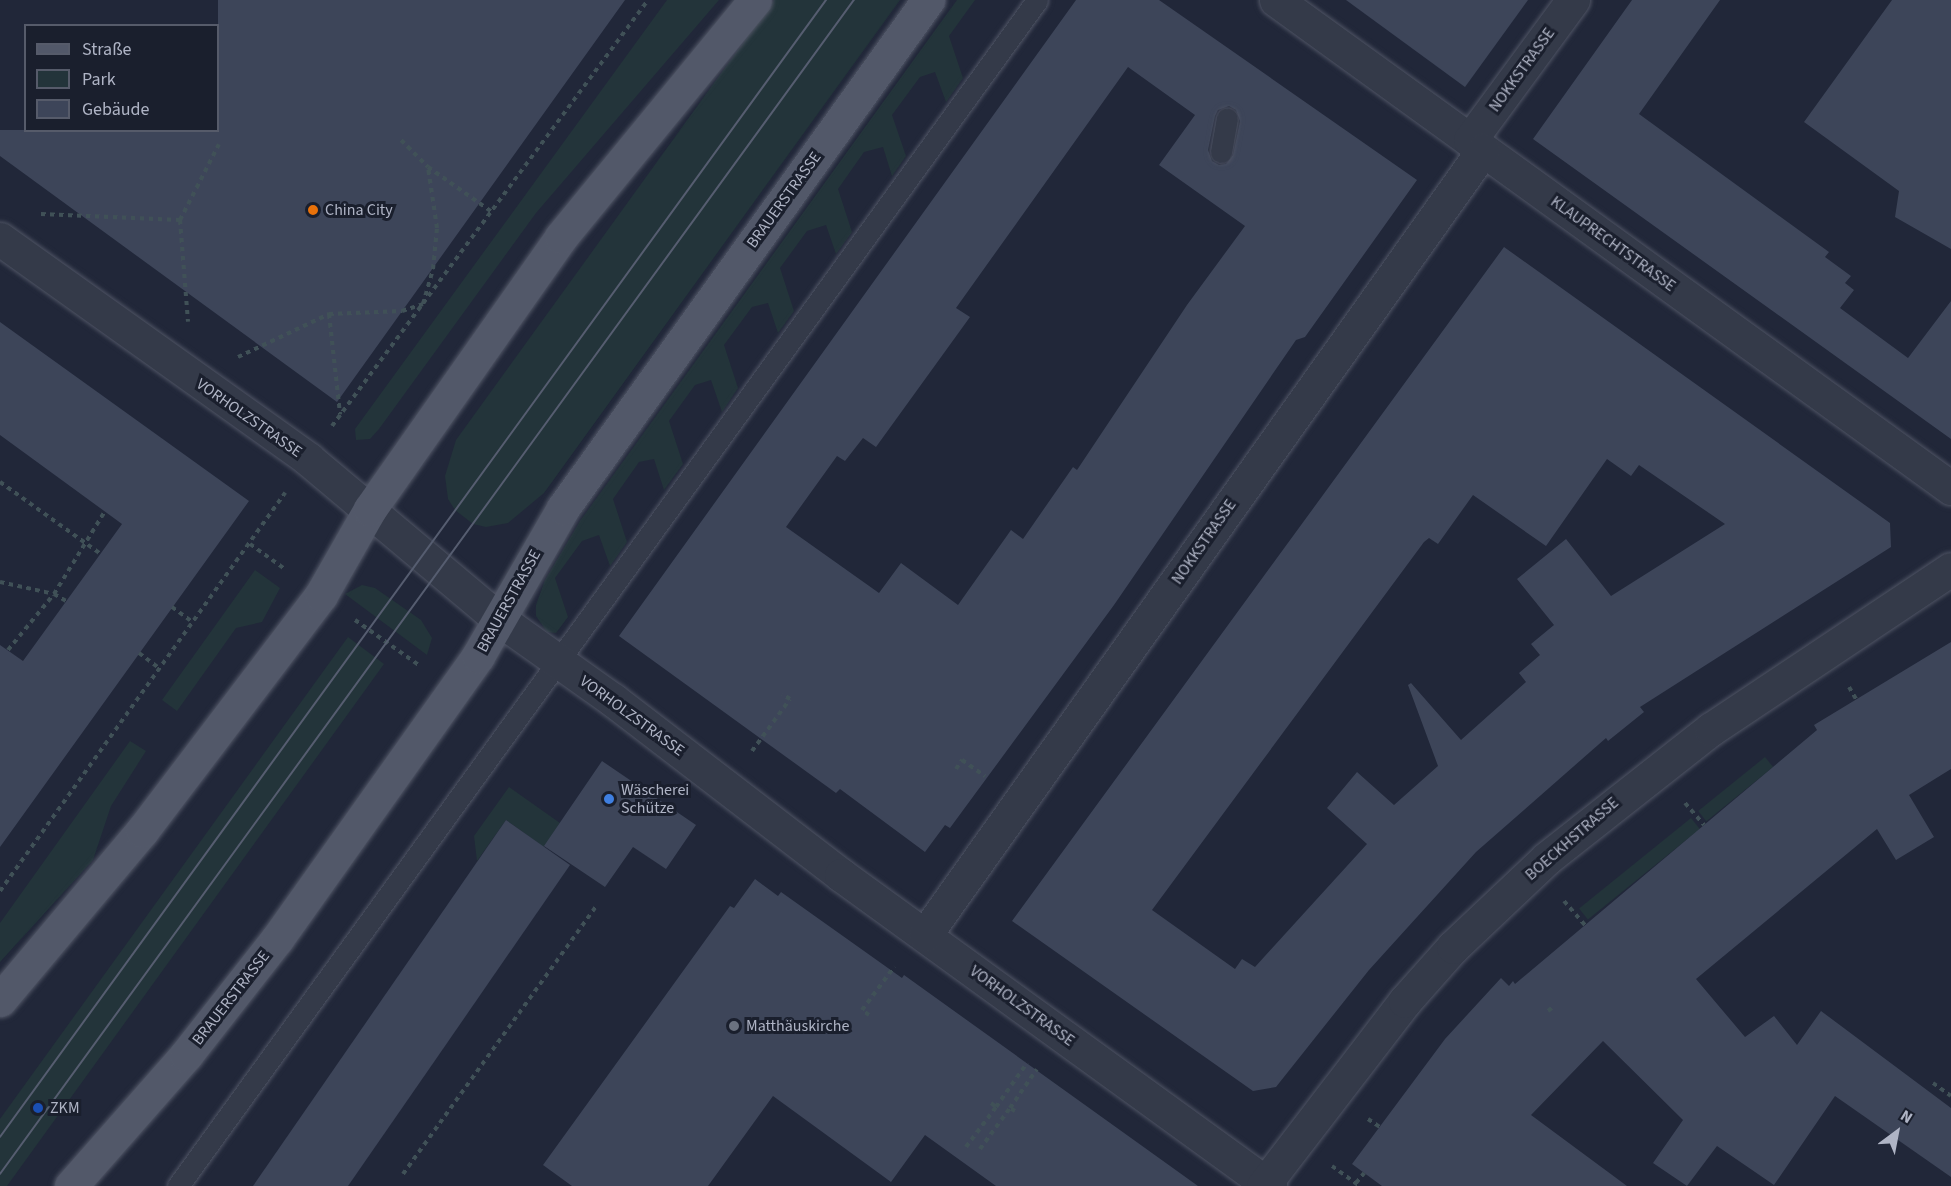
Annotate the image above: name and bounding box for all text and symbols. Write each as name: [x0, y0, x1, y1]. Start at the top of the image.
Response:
legend: [24, 24, 219, 132]
street label: NOKKSTRASSE: [1485, 24, 1559, 116]
text: Straße: [82, 37, 131, 62]
text: Park: [82, 67, 116, 92]
text: Gebäude: [82, 97, 150, 122]
street label: BRAUERSTRASSE: [743, 148, 825, 252]
street label: KLAUPRECHTSTRASSE: [1547, 192, 1679, 296]
place label: China City: [325, 200, 393, 220]
marker: China City: [306, 203, 320, 217]
street label: VORHOLZSTRASSE: [192, 374, 306, 462]
street label: NOKKSTRASSE: [1168, 496, 1240, 588]
street label: BRAUERSTRASSE: [473, 546, 545, 656]
street label: VORHOLZSTRASSE: [576, 672, 688, 760]
place label: Wäscherei Schütze: [621, 780, 689, 818]
marker: Wäscherei Schütze: [602, 792, 616, 806]
street label: BOECKHSTRASSE: [1522, 793, 1622, 885]
street label: BRAUERSTRASSE: [188, 947, 274, 1049]
street label: VORHOLZSTRASSE: [966, 962, 1078, 1050]
place label: Matthäuskirche: [746, 1016, 849, 1036]
marker: Matthäuskirche: [727, 1019, 741, 1033]
place label: ZKM: [50, 1098, 80, 1118]
marker: ZKM: [31, 1101, 45, 1115]
north arrow: [1867, 1102, 1927, 1162]
text: N: [1896, 1105, 1917, 1129]

